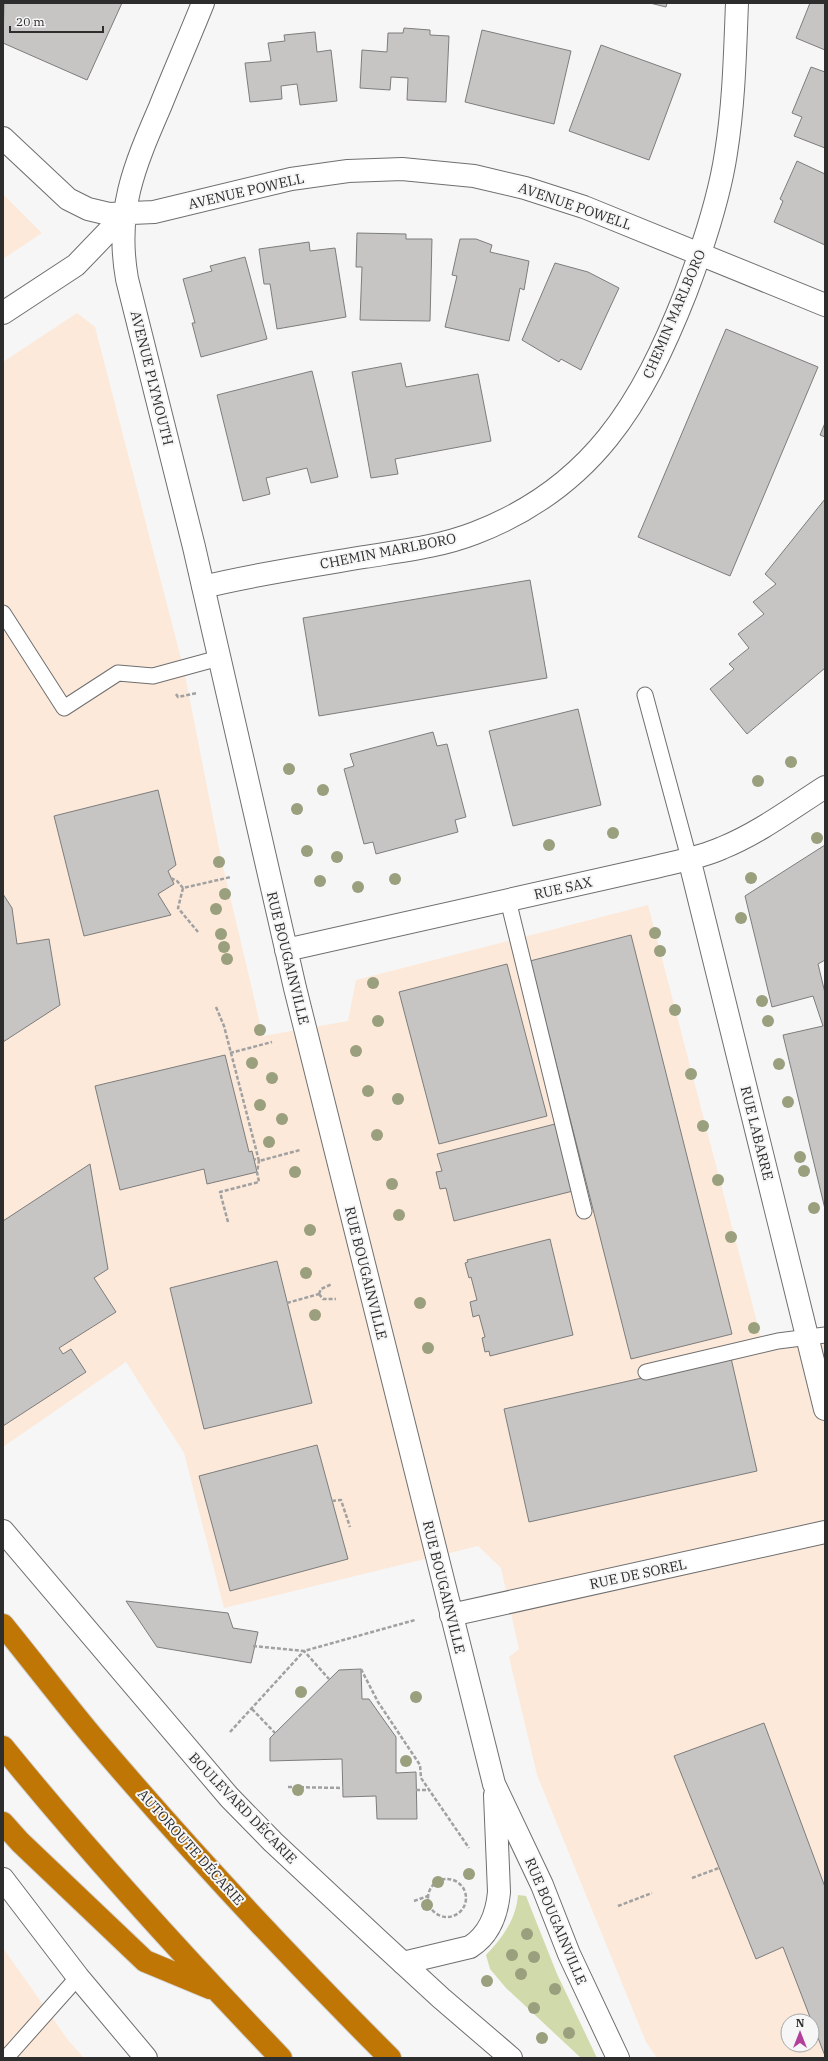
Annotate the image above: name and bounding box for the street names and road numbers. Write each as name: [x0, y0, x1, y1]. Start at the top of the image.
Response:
street label: AVENUE POWELL: [186, 169, 306, 213]
street label: AVENUE POWELL: [516, 178, 634, 234]
street label: CHEMIN MARLBORO: [639, 247, 709, 381]
street label: AVENUE PLYMOUTH: [127, 309, 177, 447]
street label: CHEMIN MARLBORO: [318, 529, 458, 573]
street label: RUE SAX: [532, 872, 594, 903]
street label: RUE BOUGAINVILLE: [263, 890, 313, 1026]
street label: RUE LABARRE: [737, 1084, 777, 1182]
street label: RUE BOUGAINVILLE: [341, 1205, 391, 1341]
street label: RUE BOUGAINVILLE: [419, 1519, 469, 1655]
street label: RUE DE SOREL: [588, 1555, 688, 1593]
street label: BOULEVARD DÉCARIE: [185, 1748, 302, 1868]
street label: AUTOROUTE DÉCARIE: [134, 1785, 249, 1909]
street label: RUE BOUGAINVILLE: [521, 1855, 591, 1987]

